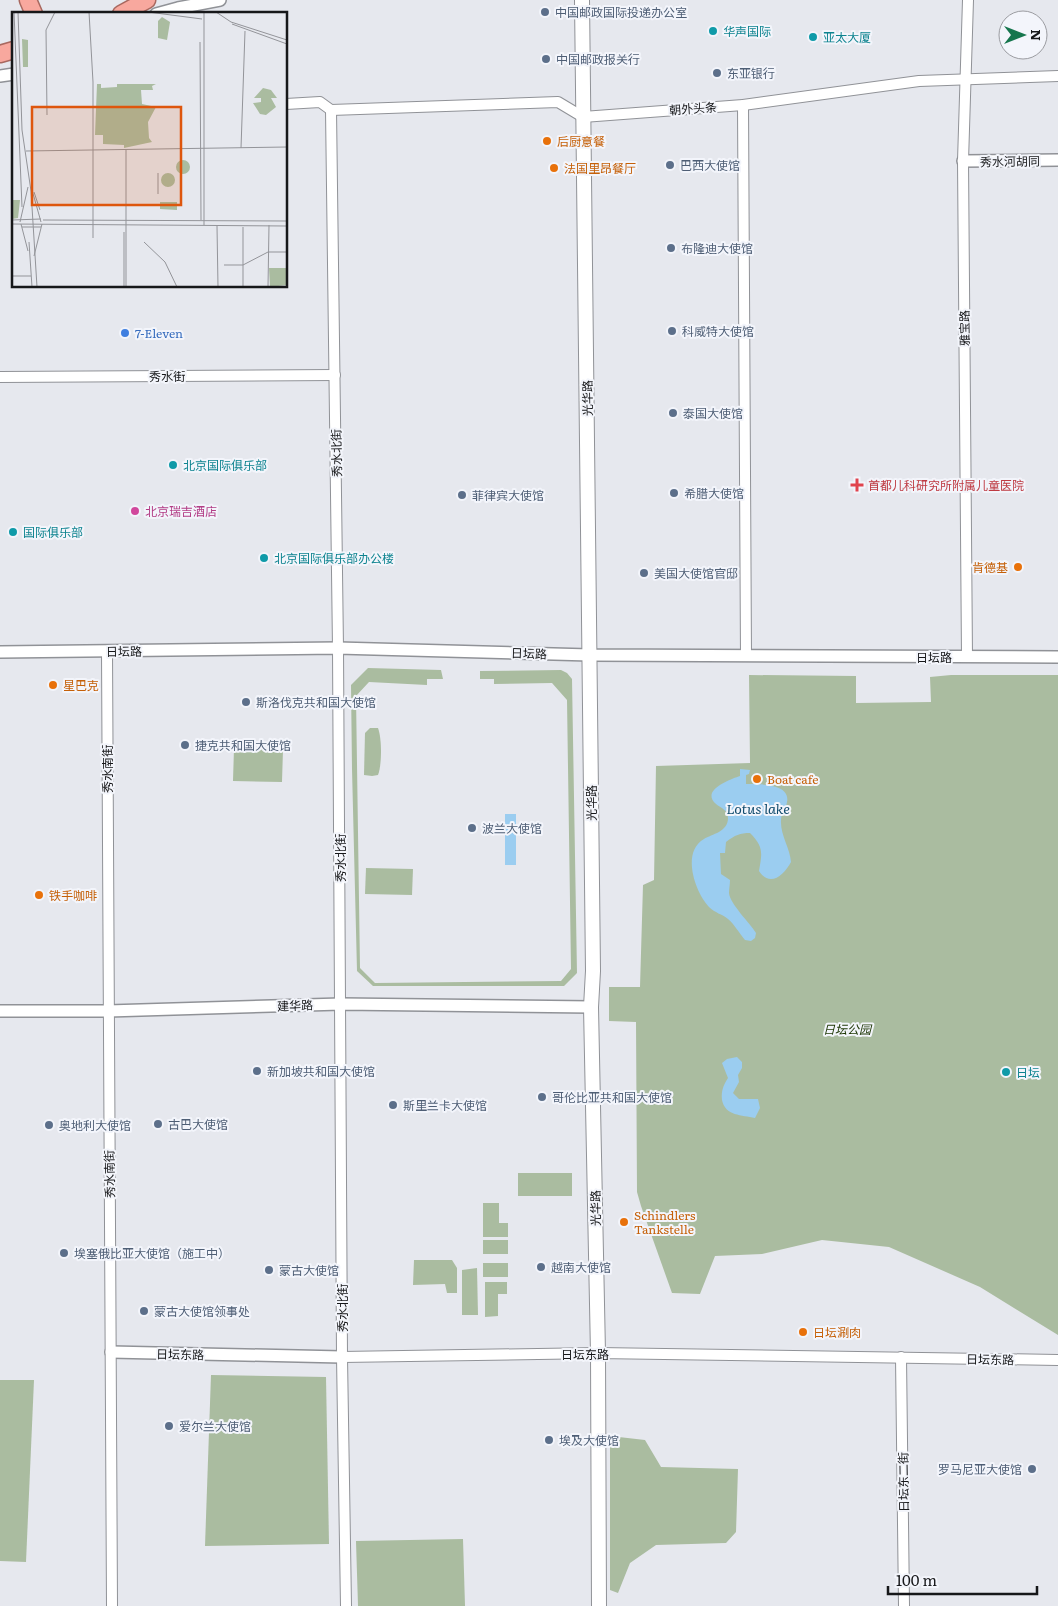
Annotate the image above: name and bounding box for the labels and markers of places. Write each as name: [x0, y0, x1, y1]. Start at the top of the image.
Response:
place label: 中国邮政国际投递办公室: [555, 3, 687, 21]
marker: 中国邮政国际投递办公室: [539, 6, 551, 18]
place label: 华声国际: [723, 22, 771, 40]
marker: 华声国际: [707, 25, 719, 37]
place label: 亚太大厦: [823, 28, 871, 46]
marker: 亚太大厦: [807, 31, 819, 43]
place label: 中国邮政报关行: [556, 50, 640, 68]
marker: 中国邮政报关行: [540, 53, 552, 65]
place label: 东亚银行: [727, 64, 775, 82]
marker: 东亚银行: [711, 67, 723, 79]
place label: 后厨意餐: [557, 132, 605, 150]
marker: 后厨意餐: [541, 135, 553, 147]
place label: 巴西大使馆: [680, 156, 740, 174]
place label: 法国里昂餐厅: [564, 159, 636, 177]
marker: 巴西大使馆: [664, 159, 676, 171]
marker: 法国里昂餐厅: [548, 162, 560, 174]
place label: 布隆迪大使馆: [681, 239, 753, 257]
marker: 布隆迪大使馆: [665, 242, 677, 254]
place label: 科威特大使馆: [682, 322, 754, 340]
place label: 7-Eleven: [135, 324, 183, 342]
marker: 科威特大使馆: [666, 325, 678, 337]
marker: 7-Eleven: [119, 327, 131, 339]
place label: 泰国大使馆: [683, 404, 743, 422]
marker: 泰国大使馆: [667, 407, 679, 419]
place label: 北京国际俱乐部: [183, 456, 267, 474]
marker: 北京国际俱乐部: [167, 459, 179, 471]
place label: 首都儿科研究所附属儿童医院: [868, 476, 1024, 494]
marker: 首都儿科研究所附属儿童医院: [850, 478, 864, 492]
place label: 希腊大使馆: [684, 484, 744, 502]
place label: 菲律宾大使馆: [472, 486, 544, 504]
marker: 希腊大使馆: [668, 487, 680, 499]
marker: 菲律宾大使馆: [456, 489, 468, 501]
place label: 北京瑞吉酒店: [145, 502, 217, 520]
marker: 北京瑞吉酒店: [129, 505, 141, 517]
place label: 国际俱乐部: [23, 523, 83, 541]
marker: 国际俱乐部: [7, 526, 19, 538]
place label: 北京国际俱乐部办公楼: [274, 549, 394, 567]
marker: 北京国际俱乐部办公楼: [258, 552, 270, 564]
place label: 肯德基: [972, 558, 1008, 576]
marker: 肯德基: [1012, 561, 1024, 573]
place label: 美国大使馆官邸: [654, 564, 738, 582]
marker: 美国大使馆官邸: [638, 567, 650, 579]
place label: 星巴克: [63, 676, 99, 694]
marker: 星巴克: [47, 679, 59, 691]
place label: 斯洛伐克共和国大使馆: [256, 693, 376, 711]
marker: 斯洛伐克共和国大使馆: [240, 696, 252, 708]
place label: 捷克共和国大使馆: [195, 736, 291, 754]
marker: 捷克共和国大使馆: [179, 739, 191, 751]
place label: Boat cafe: [767, 770, 819, 788]
marker: Boat cafe: [751, 773, 763, 785]
place label: 波兰大使馆: [482, 819, 542, 837]
marker: 波兰大使馆: [466, 822, 478, 834]
place label: 铁手咖啡: [49, 886, 97, 904]
marker: 铁手咖啡: [33, 889, 45, 901]
place label: 新加坡共和国大使馆: [267, 1062, 375, 1080]
place label: 日坛: [1016, 1063, 1040, 1081]
marker: 新加坡共和国大使馆: [251, 1065, 263, 1077]
marker: 日坛: [1000, 1066, 1012, 1078]
place label: 哥伦比亚共和国大使馆: [552, 1088, 672, 1106]
marker: 哥伦比亚共和国大使馆: [536, 1091, 548, 1103]
place label: 斯里兰卡大使馆: [403, 1096, 487, 1114]
marker: 斯里兰卡大使馆: [387, 1099, 399, 1111]
place label: 古巴大使馆: [168, 1115, 228, 1133]
place label: 奥地利大使馆: [59, 1116, 131, 1134]
marker: 古巴大使馆: [152, 1118, 164, 1130]
marker: 奥地利大使馆: [43, 1119, 55, 1131]
place label: Schindlers Tankstelle: [634, 1206, 696, 1238]
marker: Schindlers Tankstelle: [618, 1216, 630, 1228]
place label: 埃塞俄比亚大使馆（施工中）: [74, 1244, 230, 1262]
marker: 埃塞俄比亚大使馆（施工中）: [58, 1247, 70, 1259]
place label: 越南大使馆: [551, 1258, 611, 1276]
place label: 蒙古大使馆: [279, 1261, 339, 1279]
marker: 越南大使馆: [535, 1261, 547, 1273]
marker: 蒙古大使馆: [263, 1264, 275, 1276]
place label: 蒙古大使馆领事处: [154, 1302, 250, 1320]
marker: 蒙古大使馆领事处: [138, 1305, 150, 1317]
place label: 日坛涮肉: [813, 1323, 861, 1341]
marker: 日坛涮肉: [797, 1326, 809, 1338]
place label: 爱尔兰大使馆: [179, 1417, 251, 1435]
marker: 爱尔兰大使馆: [163, 1420, 175, 1432]
place label: 埃及大使馆: [559, 1431, 619, 1449]
marker: 埃及大使馆: [543, 1434, 555, 1446]
place label: 罗马尼亚大使馆: [938, 1460, 1022, 1478]
marker: 罗马尼亚大使馆: [1026, 1463, 1038, 1475]

